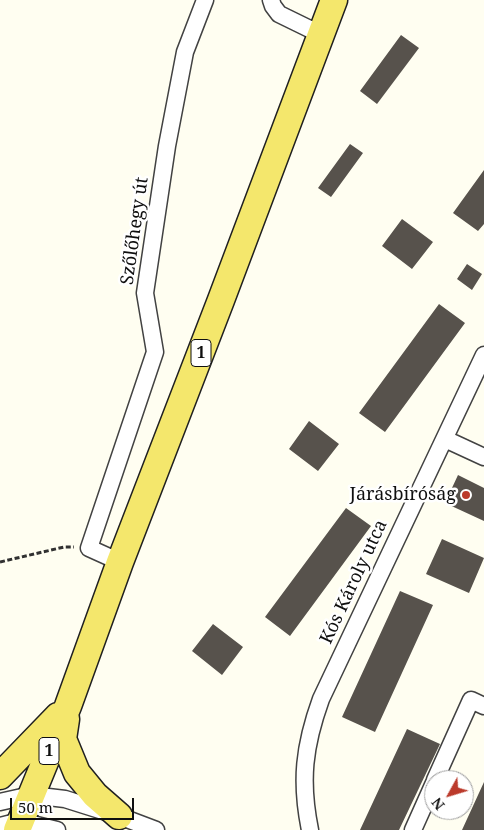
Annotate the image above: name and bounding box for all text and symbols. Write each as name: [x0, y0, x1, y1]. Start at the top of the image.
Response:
street label: Szőlőhegy út: [117, 176, 153, 286]
road number: 1: [191, 339, 211, 366]
place label: Járásbíróság: [349, 484, 456, 506]
marker: Járásbíróság: [460, 489, 472, 501]
street label: Kós Károly utca: [316, 517, 392, 647]
road number: 1: [39, 738, 59, 764]
north arrow: [424, 770, 474, 820]
scale bar: [12, 788, 136, 820]
text: N: [427, 794, 449, 814]
text: 50 m: [18, 797, 53, 817]

